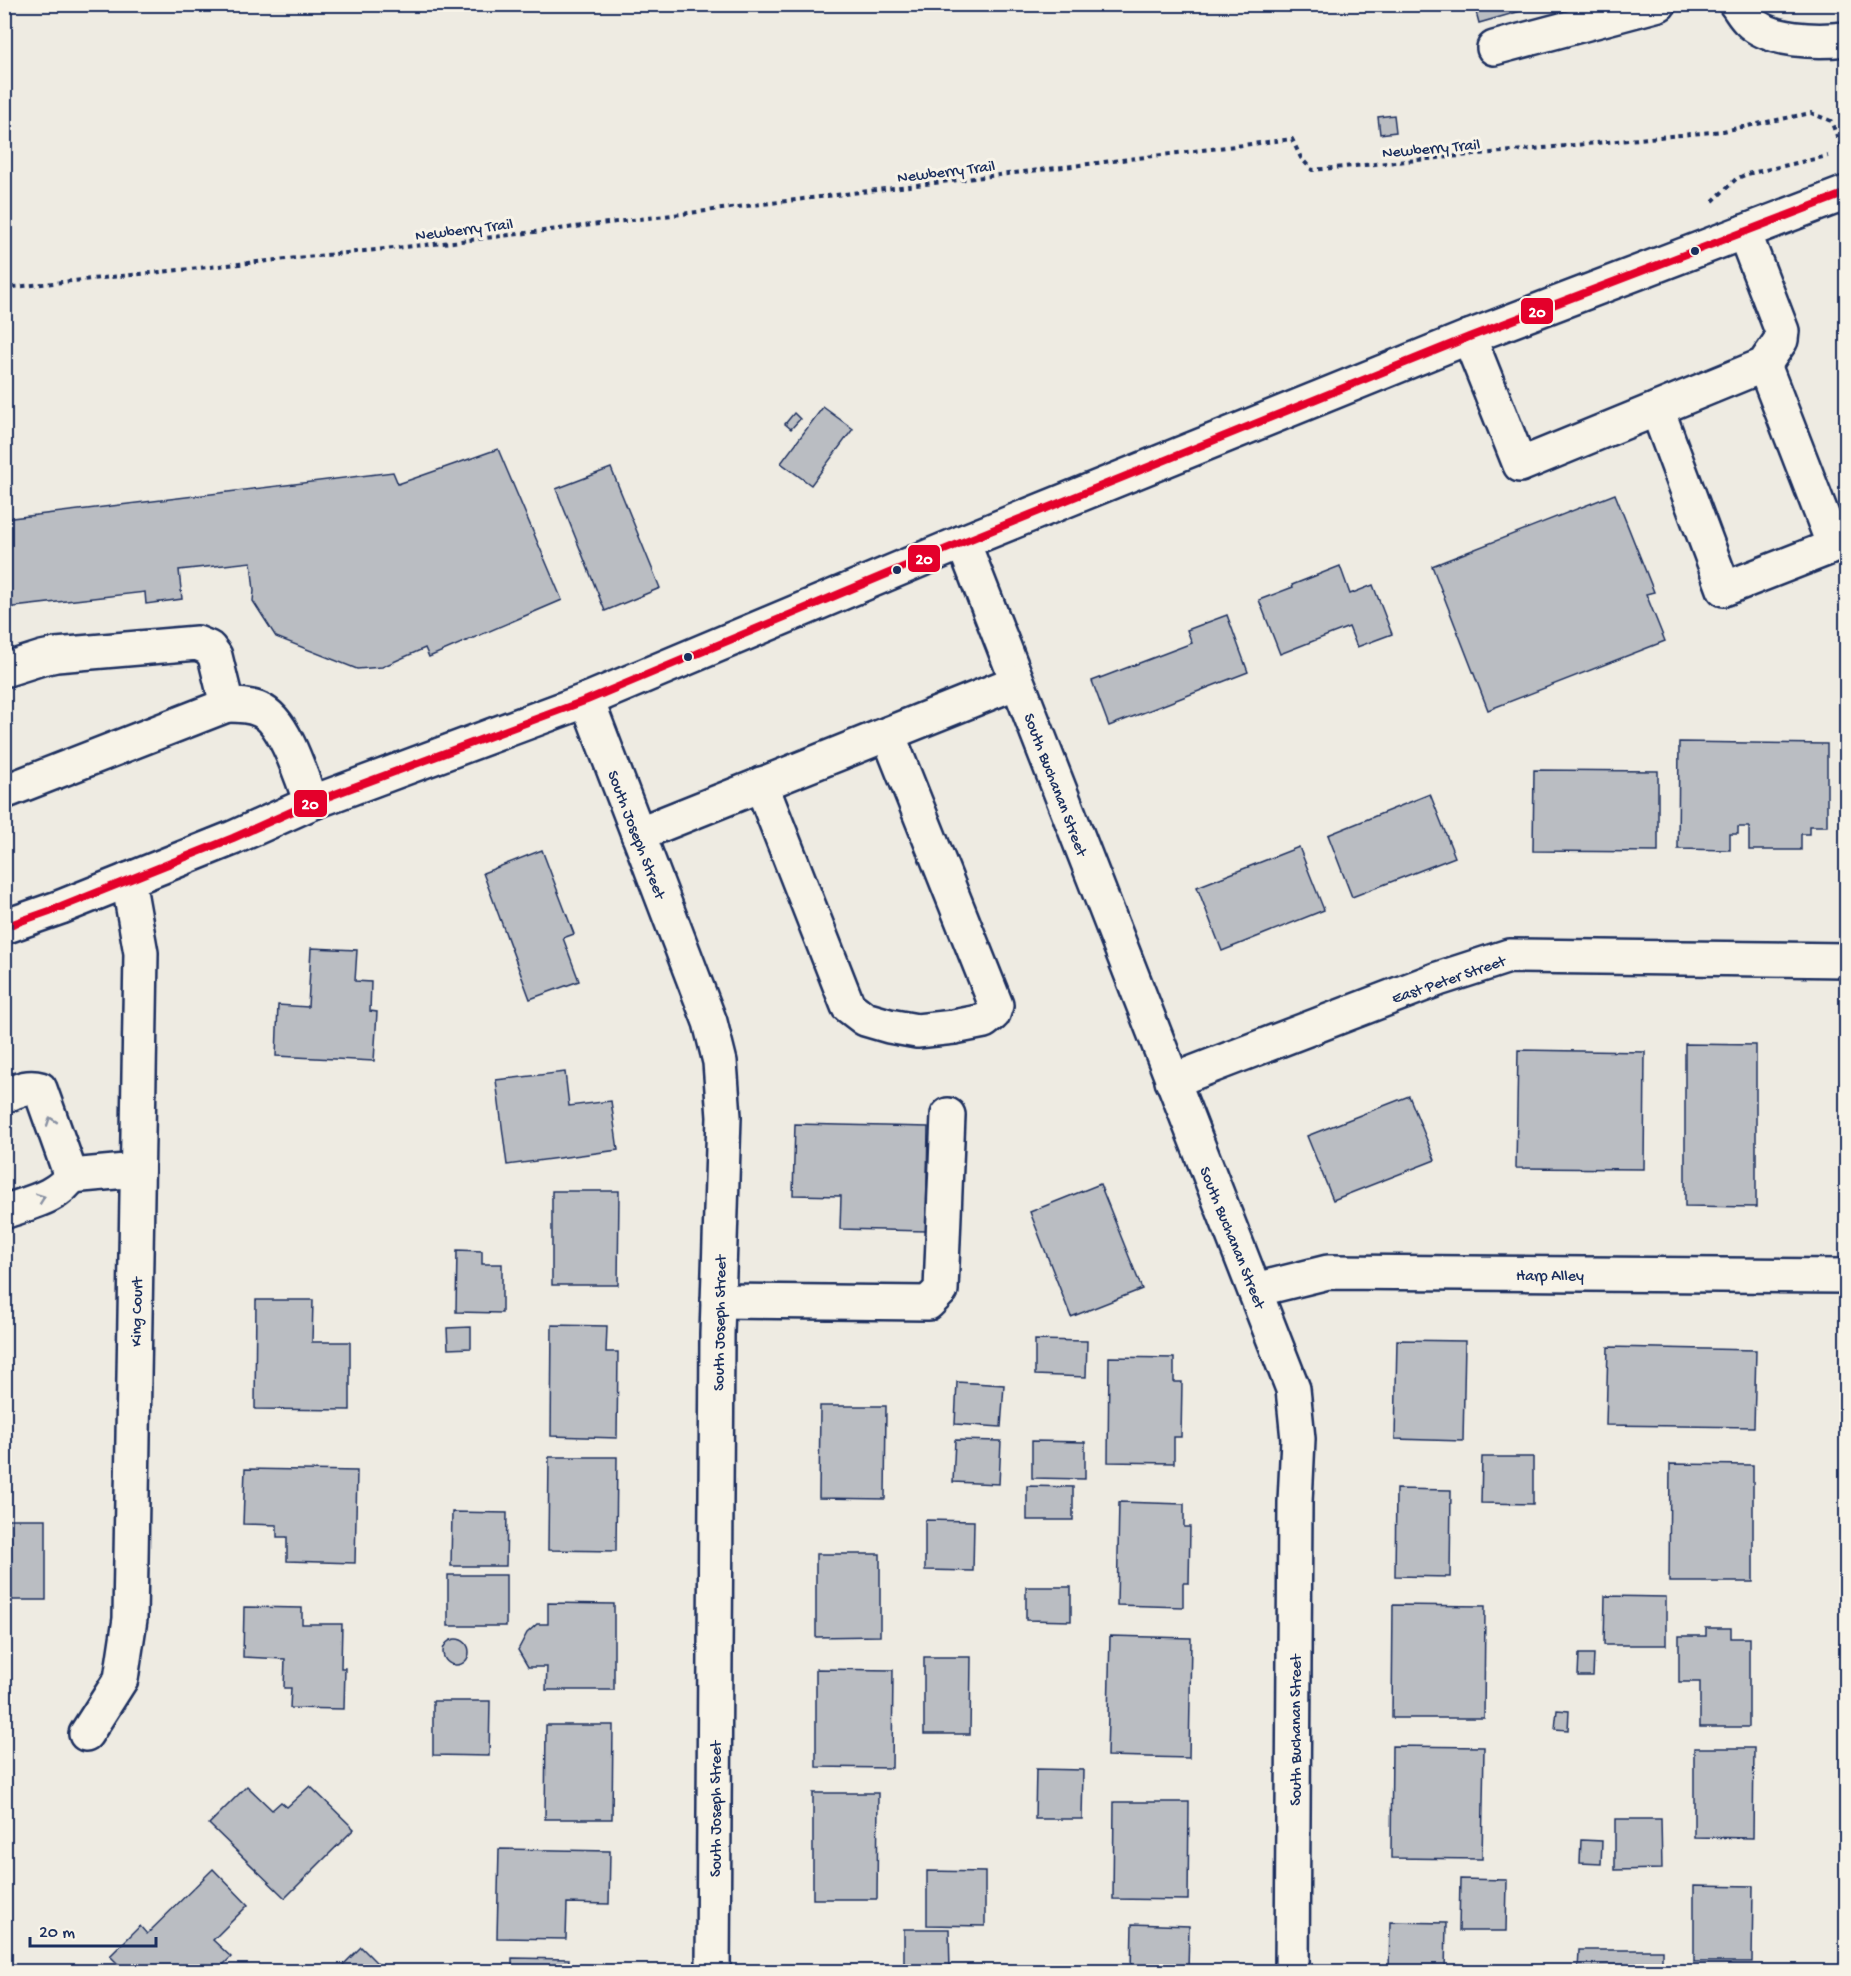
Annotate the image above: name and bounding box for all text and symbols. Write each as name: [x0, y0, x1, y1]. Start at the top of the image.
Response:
street label: Newberry Trail: [1381, 137, 1481, 164]
street label: Newberry Trail: [896, 158, 996, 189]
street label: Newberry Trail: [414, 216, 514, 247]
unlabelled marker: [1689, 245, 1701, 257]
line badge: 20: [1520, 297, 1554, 325]
text: 20: [1529, 305, 1545, 324]
line badge: 20: [907, 544, 941, 573]
text: 20: [916, 552, 932, 571]
unlabelled marker: [891, 564, 903, 576]
unlabelled marker: [682, 651, 694, 663]
street label: South Buchanan Street: [1018, 711, 1090, 861]
street label: South Joseph Street: [601, 768, 668, 904]
line badge: 20: [293, 789, 328, 818]
text: 20: [302, 797, 318, 816]
street label: East Peter Street: [1390, 952, 1510, 1010]
one-way arrow: [46, 1116, 59, 1127]
street label: South Buchanan Street: [1194, 1165, 1268, 1313]
one-way arrow: [35, 1193, 46, 1206]
street label: South Joseph Street: [711, 1253, 732, 1391]
street label: Harp Alley: [1516, 1268, 1584, 1287]
street label: King Court: [128, 1276, 149, 1347]
street label: South Buchanan Street: [1288, 1653, 1307, 1806]
street label: South Joseph Street: [708, 1740, 727, 1877]
scale bar: [30, 1910, 156, 1948]
text: 20 m: [39, 1923, 75, 1944]

